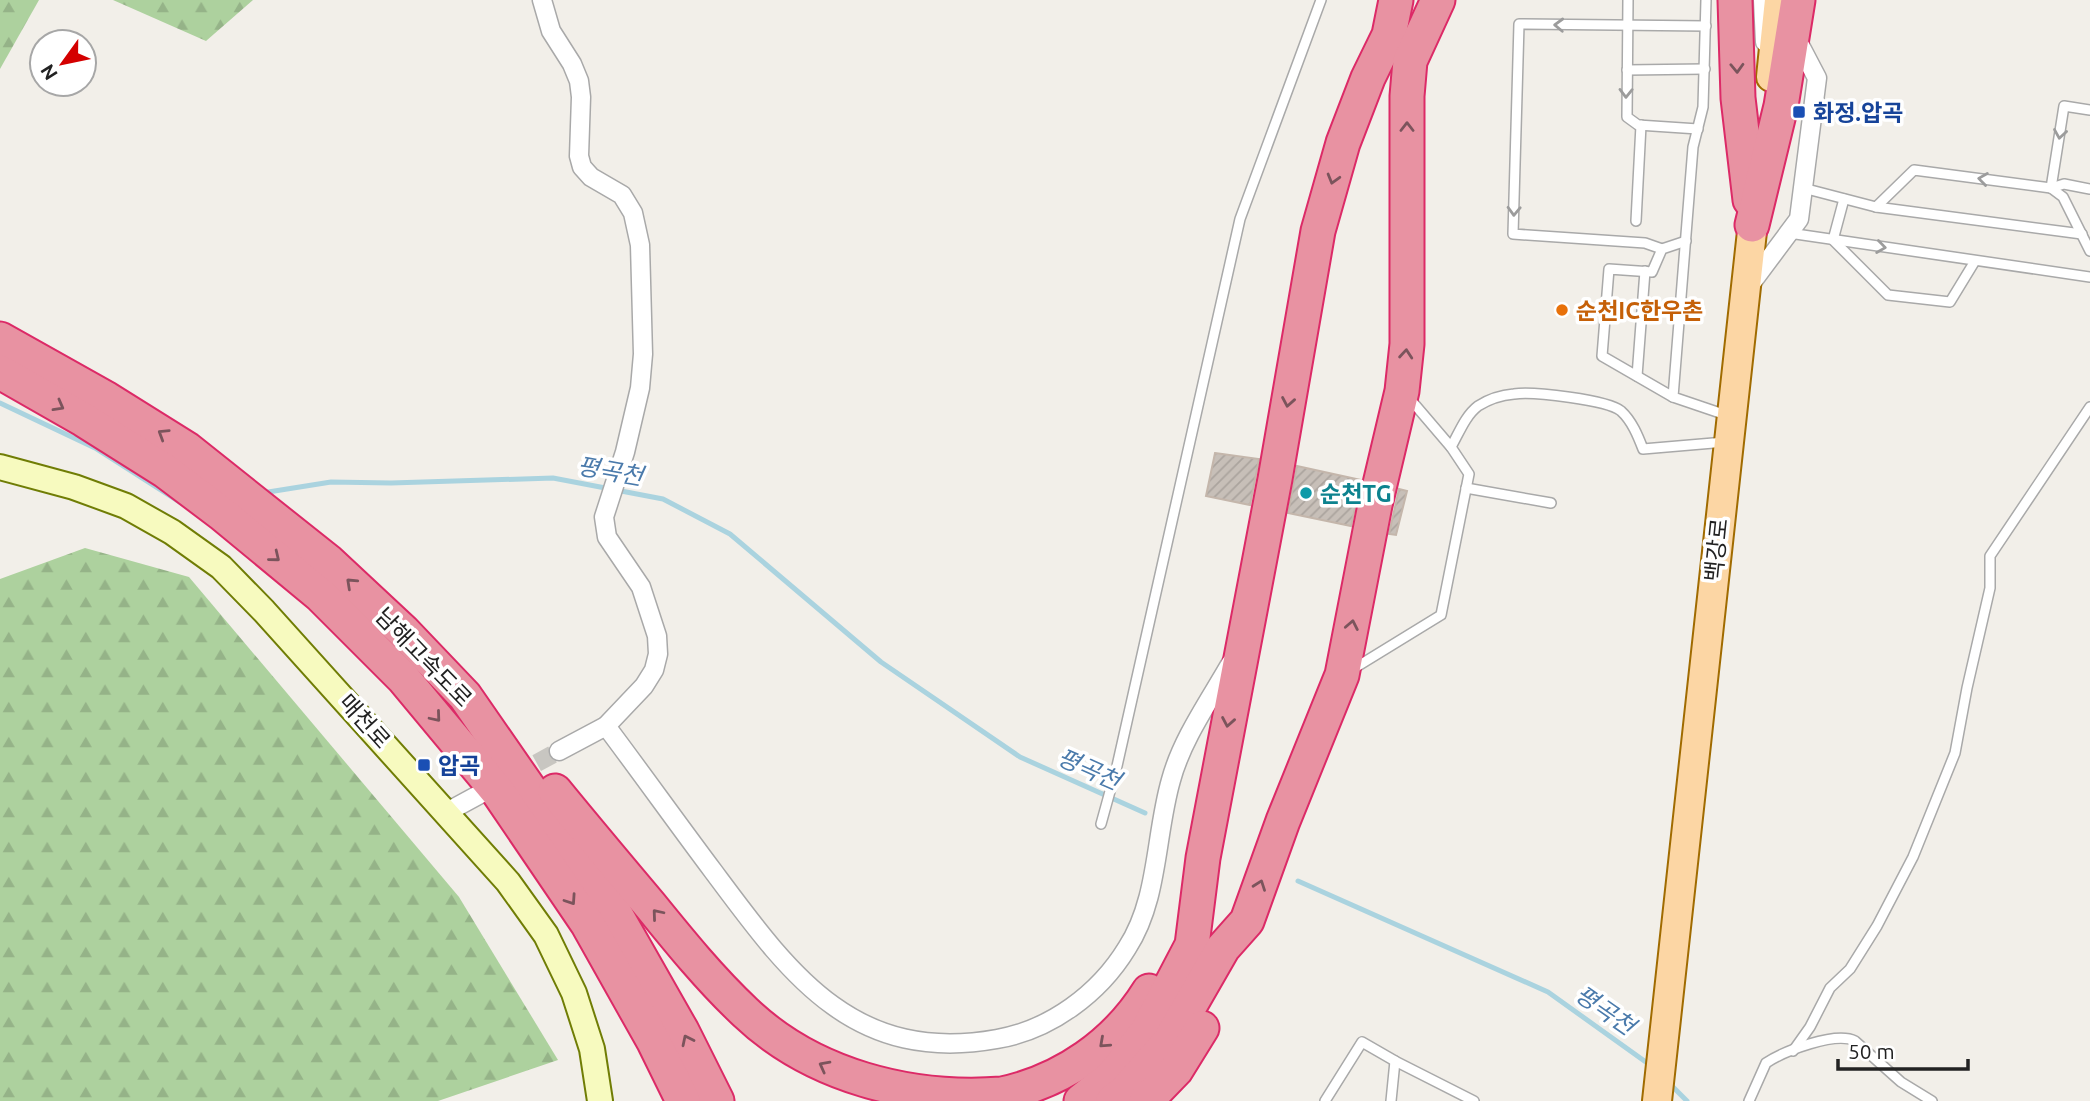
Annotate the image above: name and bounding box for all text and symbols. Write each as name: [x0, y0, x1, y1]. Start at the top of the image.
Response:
one-way arrow: [1553, 17, 1564, 32]
north arrow: [28, 28, 98, 98]
text: N: [36, 60, 62, 84]
one-way arrow: [1730, 63, 1745, 74]
one-way arrow: [1619, 87, 1634, 98]
place label: 화정.압곡: [1813, 100, 1903, 125]
marker: 화정.압곡: [1791, 104, 1807, 120]
one-way arrow: [1399, 121, 1415, 132]
one-way arrow: [2053, 129, 2068, 140]
one-way arrow: [1977, 172, 1989, 187]
one-way arrow: [1327, 173, 1341, 185]
one-way arrow: [1506, 206, 1522, 217]
one-way arrow: [1875, 239, 1886, 254]
place label: 순천IC한우촌: [1576, 298, 1703, 323]
marker: 순천IC한우촌: [1554, 302, 1570, 318]
one-way arrow: [1398, 348, 1413, 360]
one-way arrow: [1281, 396, 1296, 408]
one-way arrow: [52, 398, 65, 411]
one-way arrow: [157, 429, 170, 442]
water label: 평곡천: [575, 452, 648, 491]
place label: 순천TG: [1320, 481, 1392, 506]
marker: 순천TG: [1298, 485, 1314, 501]
street label: 백강로: [1700, 517, 1732, 583]
one-way arrow: [267, 549, 280, 561]
one-way arrow: [346, 578, 359, 591]
street label: 남해고속도로: [371, 603, 477, 711]
one-way arrow: [1343, 619, 1358, 631]
street label: 매천로: [334, 689, 396, 753]
one-way arrow: [428, 709, 440, 722]
one-way arrow: [1221, 716, 1236, 728]
water label: 평곡천: [1053, 743, 1127, 796]
place label: 압곡: [438, 753, 480, 778]
marker: 압곡: [416, 757, 432, 773]
one-way arrow: [1252, 880, 1266, 892]
one-way arrow: [563, 892, 576, 905]
one-way arrow: [653, 910, 665, 923]
water label: 평곡천: [1570, 980, 1642, 1042]
scale bar: [1838, 1028, 1968, 1072]
one-way arrow: [681, 1035, 695, 1047]
one-way arrow: [1099, 1035, 1112, 1047]
text: 50 m: [1848, 1039, 1895, 1063]
one-way arrow: [819, 1061, 831, 1075]

